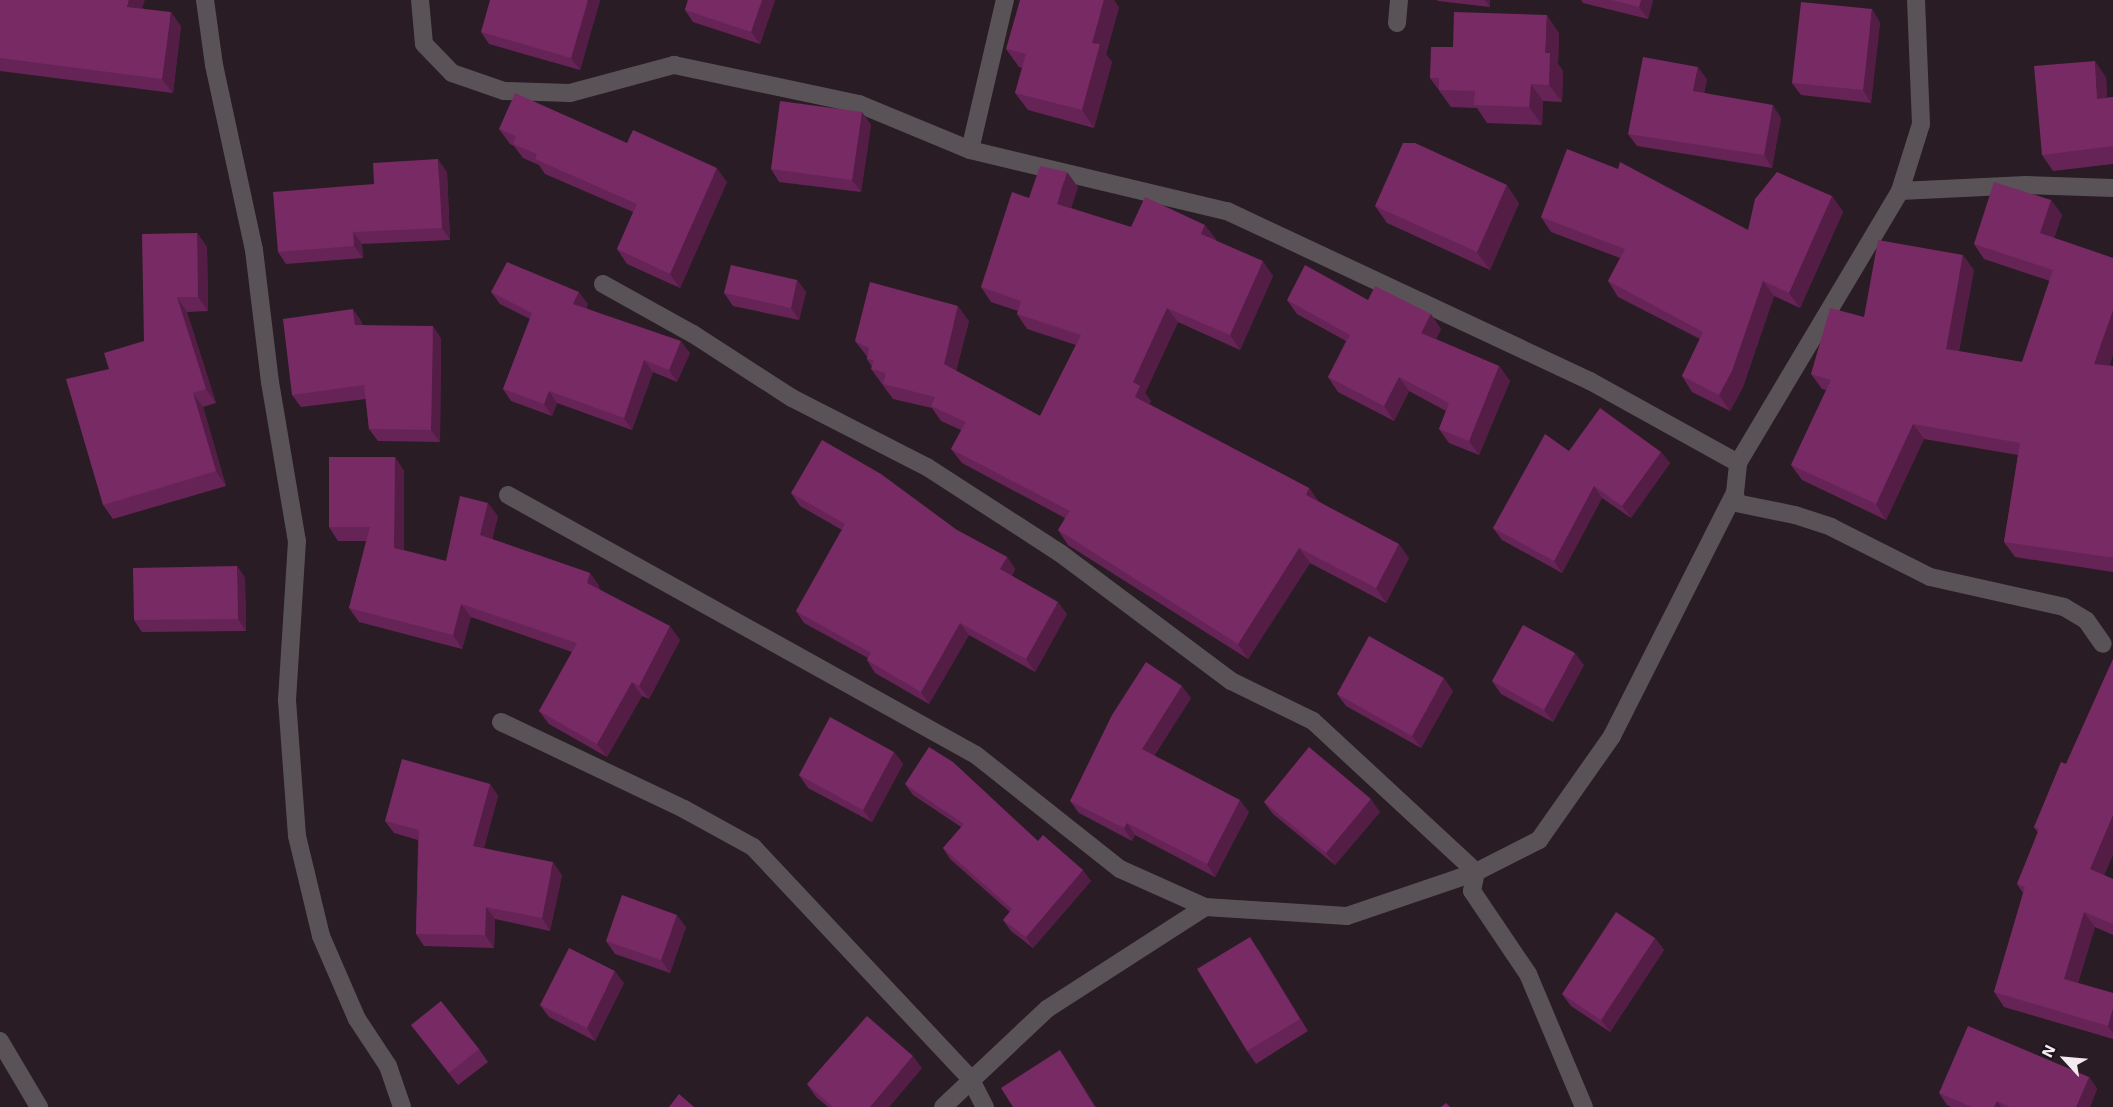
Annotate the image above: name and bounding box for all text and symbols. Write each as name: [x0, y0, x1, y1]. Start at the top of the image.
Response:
north arrow: [2035, 1029, 2095, 1089]
text: N: [2037, 1041, 2060, 1060]

